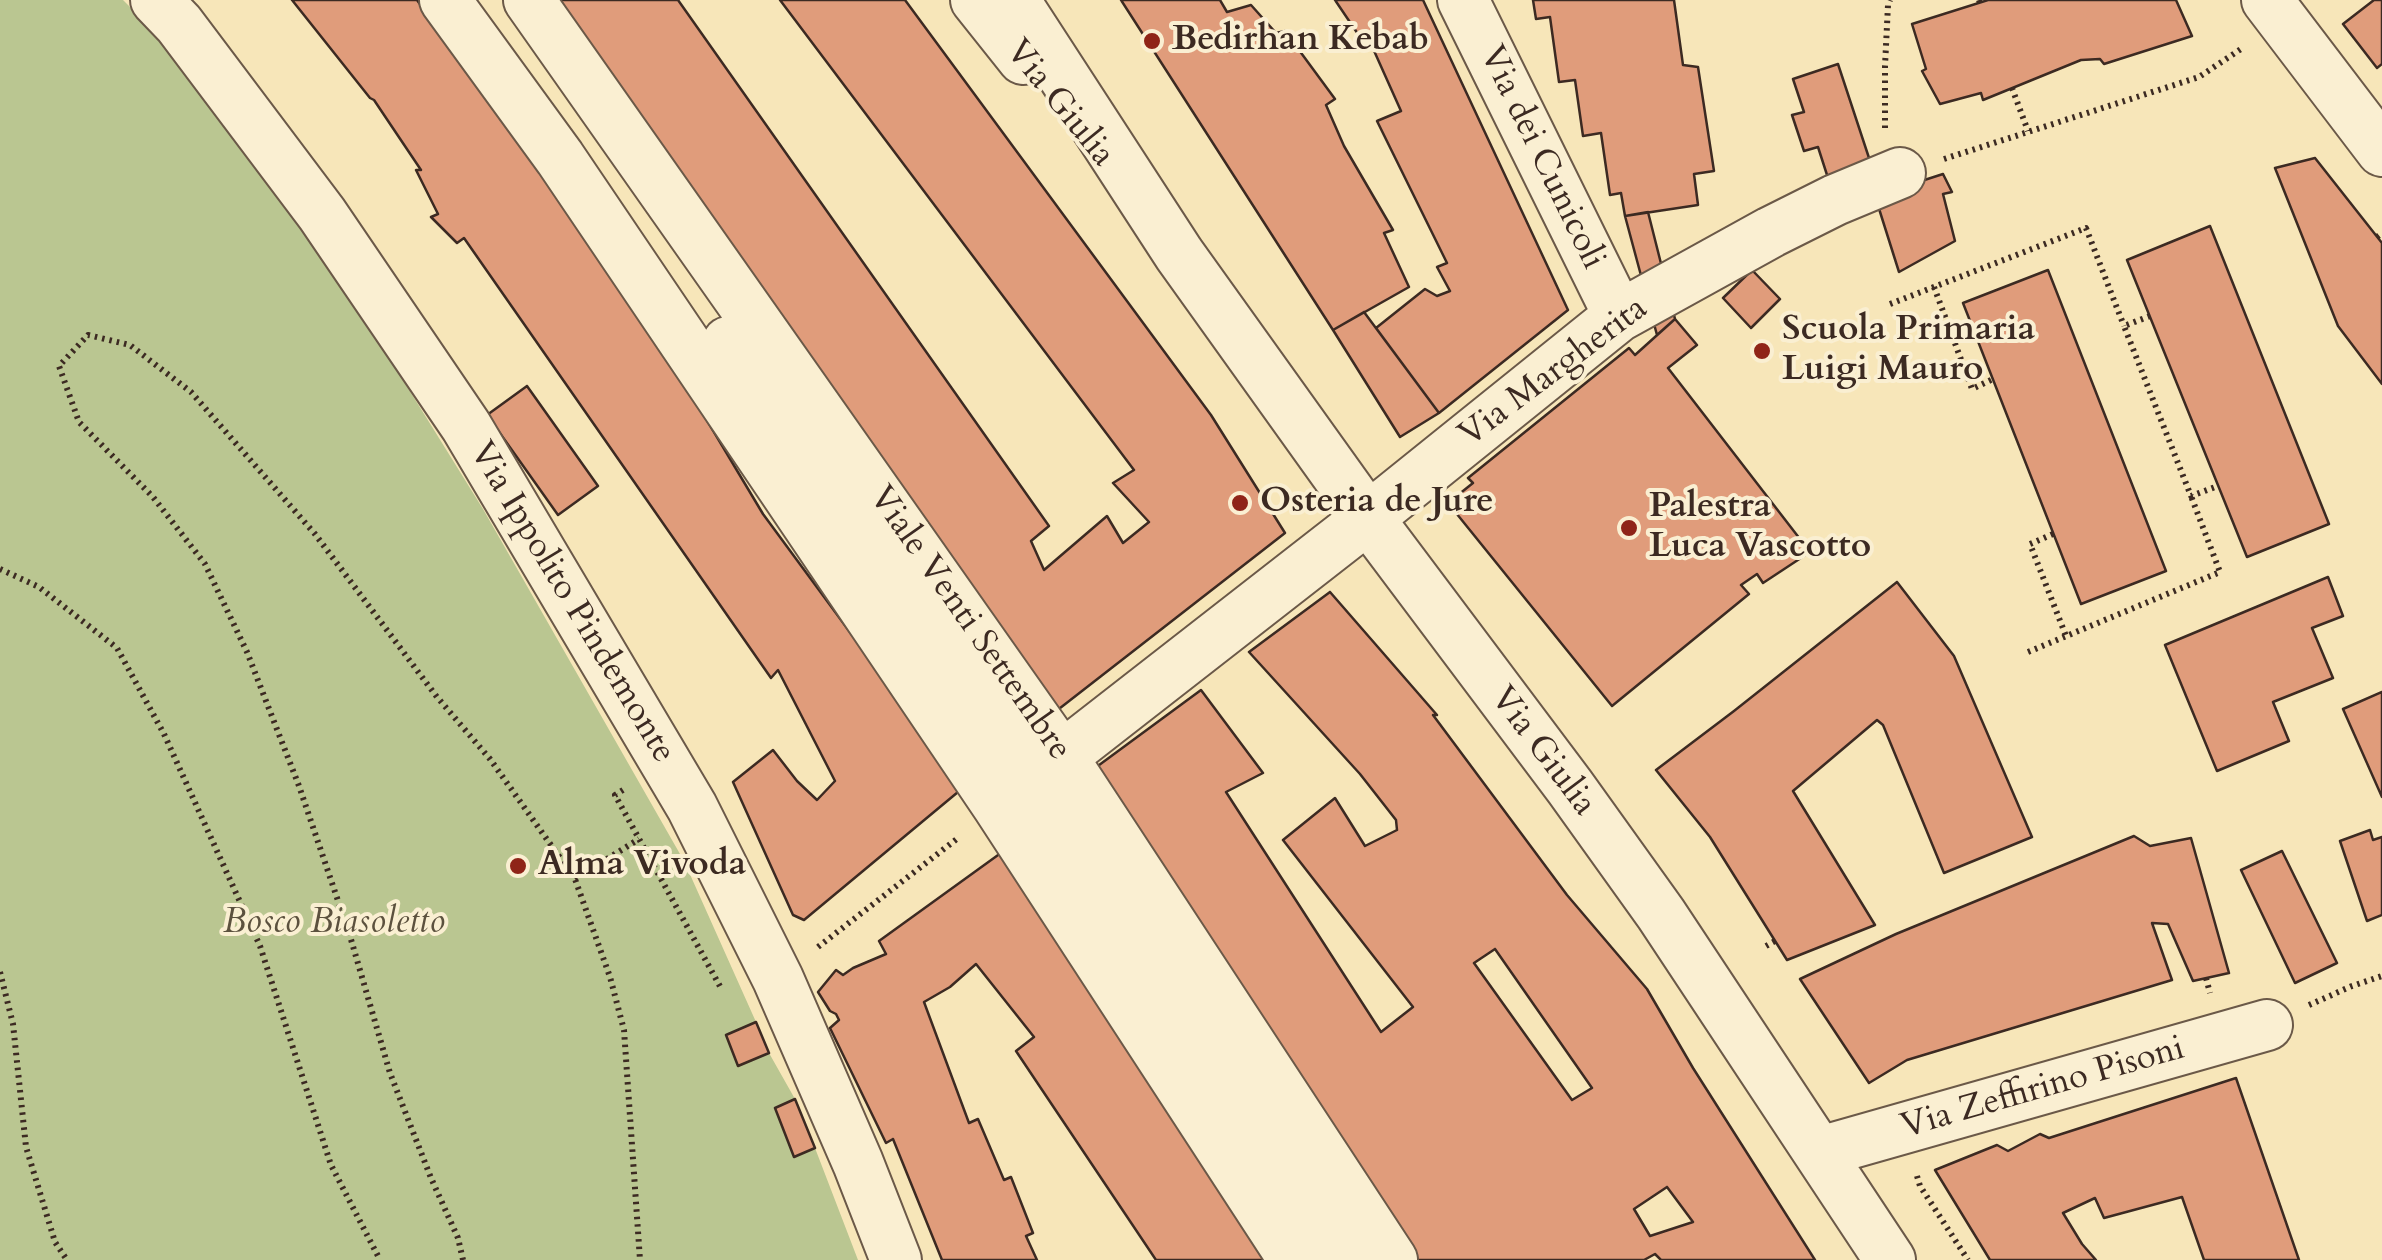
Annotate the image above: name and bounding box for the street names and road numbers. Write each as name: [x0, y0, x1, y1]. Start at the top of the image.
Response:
street label: Via Giulia: [995, 32, 1123, 176]
street label: Via dei Cunicoli: [1469, 40, 1613, 276]
street label: Via Margherita: [1452, 289, 1656, 457]
street label: Via Ippolito Pindemonte: [459, 435, 683, 771]
street label: Viale Venti Settembre: [859, 479, 1079, 769]
street label: Via Giulia: [1480, 679, 1604, 825]
street label: Via Zeffirino Pisoni: [1896, 1028, 2190, 1150]

